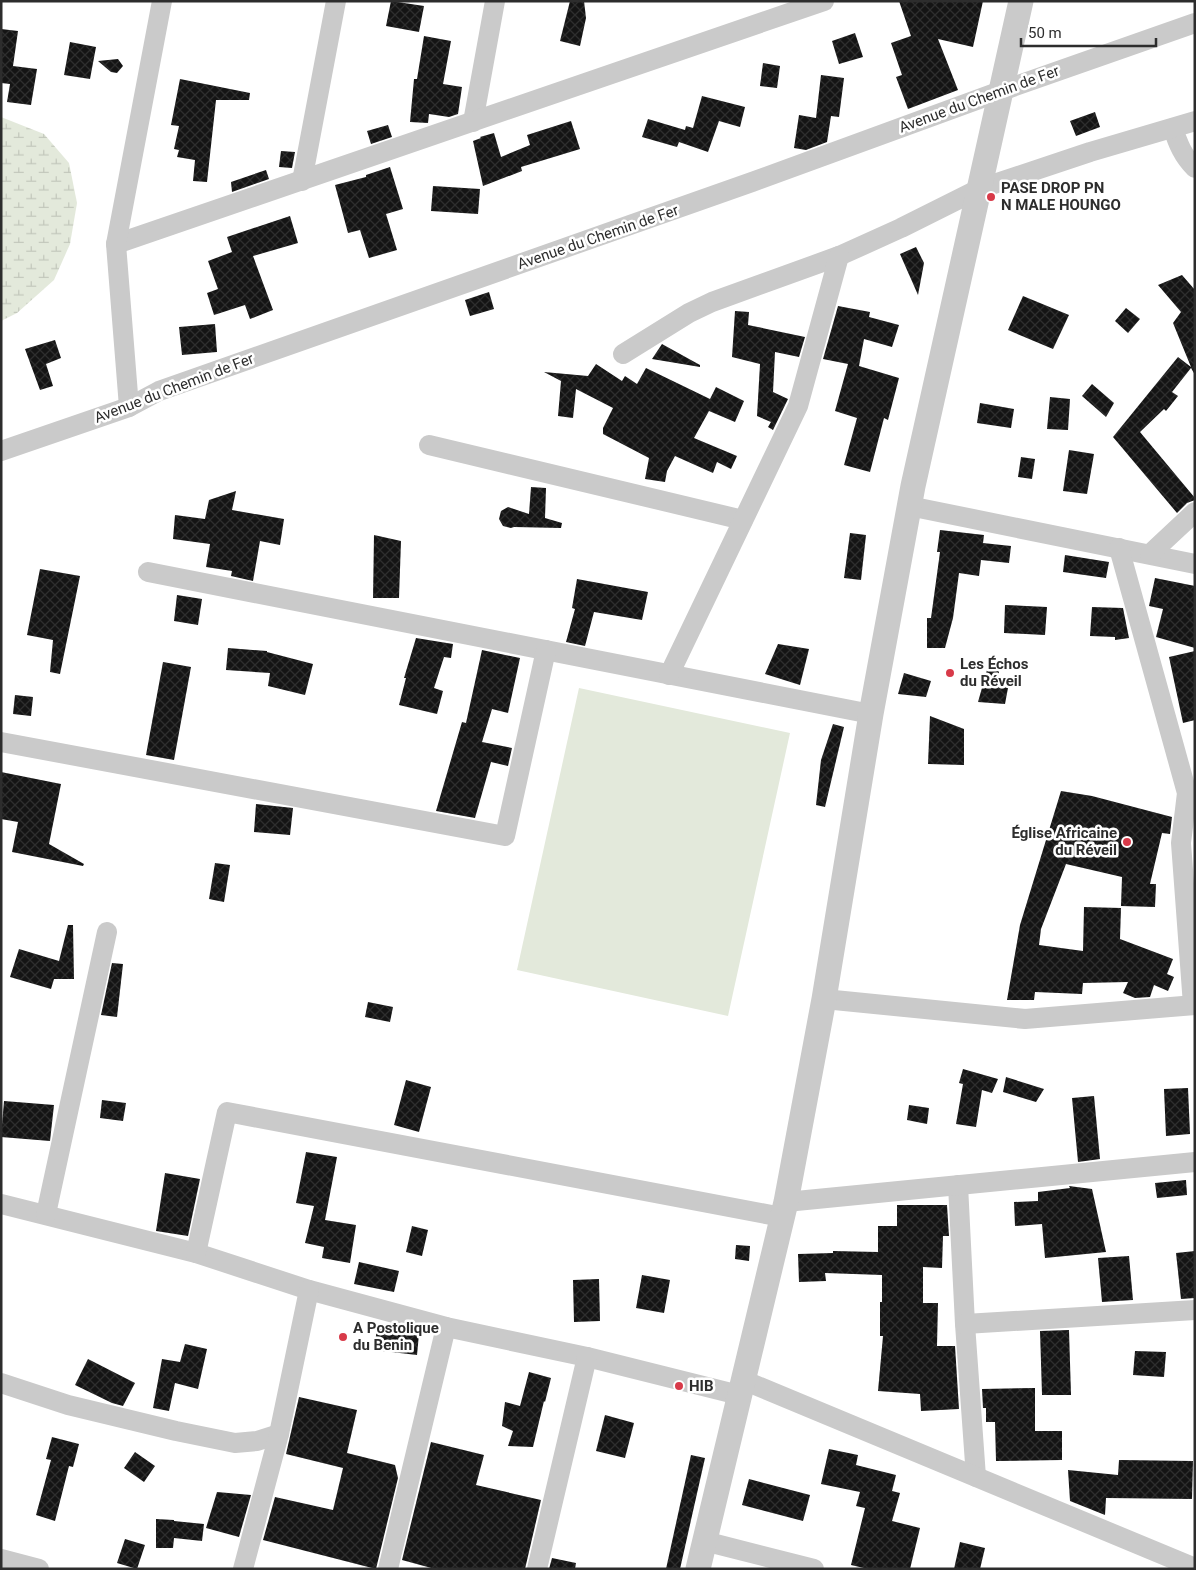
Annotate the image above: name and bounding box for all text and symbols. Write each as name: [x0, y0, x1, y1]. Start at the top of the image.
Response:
scale bar: [1021, 15, 1156, 47]
text: 50 m: [1028, 24, 1062, 42]
street label: Avenue du Chemin de Fer: [896, 62, 1062, 136]
place label: PASE DROP PN N MALE HOUNGO: [1001, 179, 1121, 214]
marker: PASE DROP PN N MALE HOUNGO: [985, 191, 997, 203]
street label: Avenue du Chemin de Fer: [515, 201, 681, 273]
street label: Avenue du Chemin de Fer: [92, 349, 256, 427]
place label: Les Échos du Réveil: [960, 655, 1029, 690]
marker: Les Échos du Réveil: [944, 667, 956, 679]
place label: Église Africaine du Réveil: [1011, 824, 1117, 859]
marker: Église Africaine du Réveil: [1121, 836, 1133, 848]
place label: A Postolique du Benin: [353, 1319, 439, 1354]
marker: A Postolique du Benin: [337, 1331, 349, 1343]
place label: HIB: [689, 1377, 714, 1395]
marker: HIB: [673, 1380, 685, 1392]

